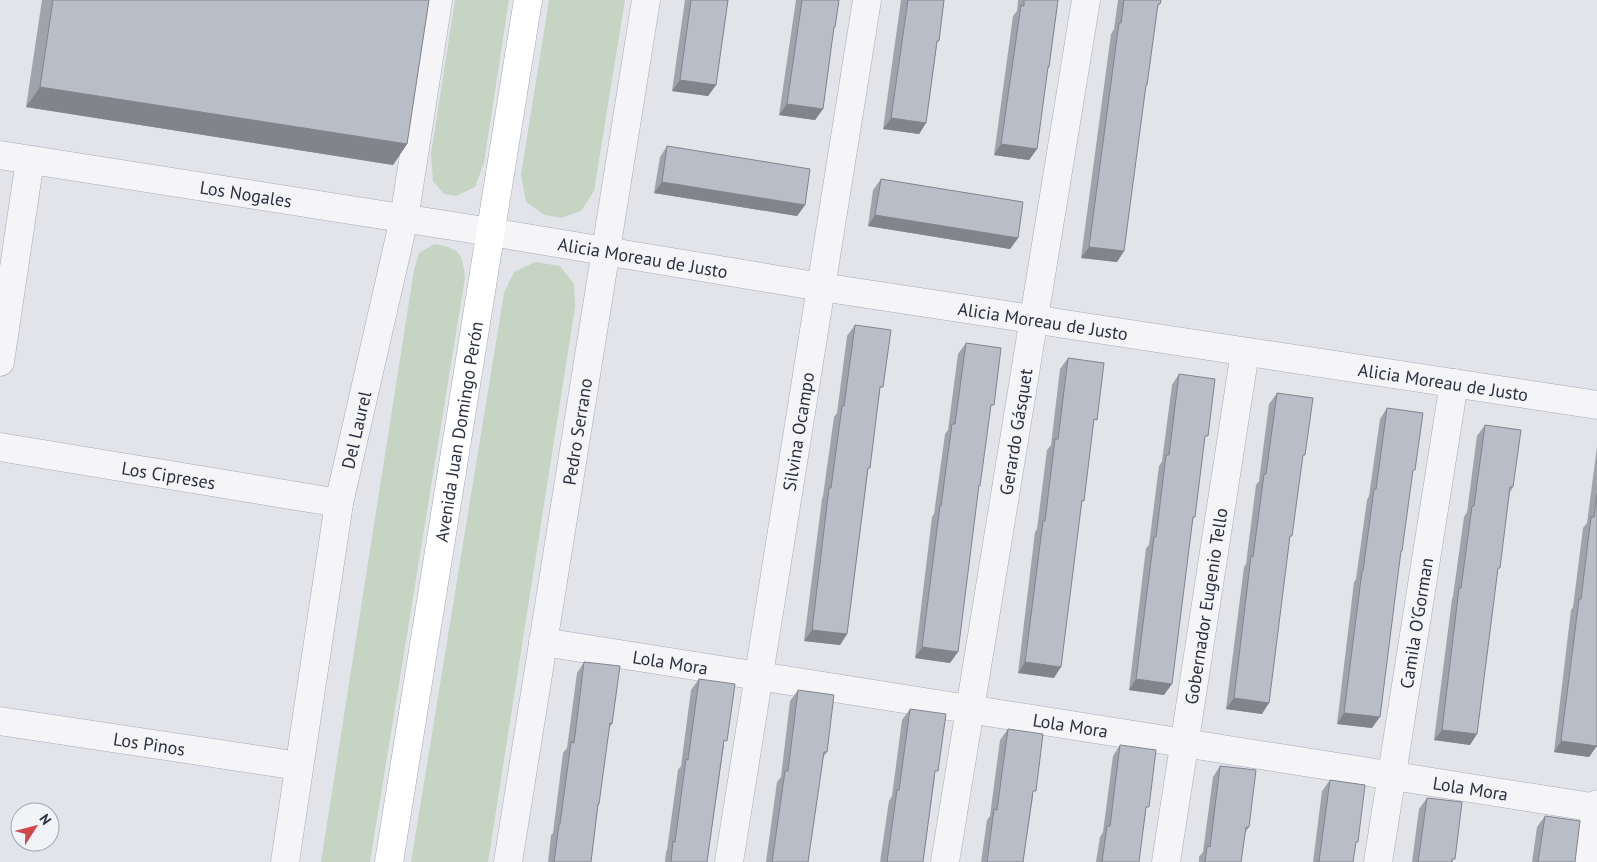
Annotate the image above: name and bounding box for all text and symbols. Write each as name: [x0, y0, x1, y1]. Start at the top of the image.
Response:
street label: Los Nogales: [198, 175, 294, 212]
street label: Alicia Moreau de Justo: [556, 232, 729, 283]
street label: Alicia Moreau de Justo: [956, 296, 1130, 345]
street label: Avenida Juan Domingo Perón: [429, 319, 488, 544]
street label: Alicia Moreau de Justo: [1357, 357, 1530, 406]
street label: Gerardo Gásquet: [994, 367, 1037, 497]
street label: Silvina Ocampo: [777, 370, 819, 493]
street label: Pedro Serrano: [557, 376, 597, 487]
street label: Del Laurel: [336, 388, 376, 471]
street label: Los Cipreses: [120, 456, 217, 494]
street label: Gobernador Eugenio Tello: [1179, 506, 1232, 706]
street label: Camila O'Gorman: [1394, 556, 1438, 690]
street label: Lola Mora: [631, 645, 710, 679]
street label: Lola Mora: [1031, 708, 1110, 742]
street label: Los Pinos: [112, 727, 187, 760]
street label: Lola Mora: [1431, 771, 1510, 805]
north arrow: [10, 802, 60, 852]
text: N: [36, 810, 56, 828]

